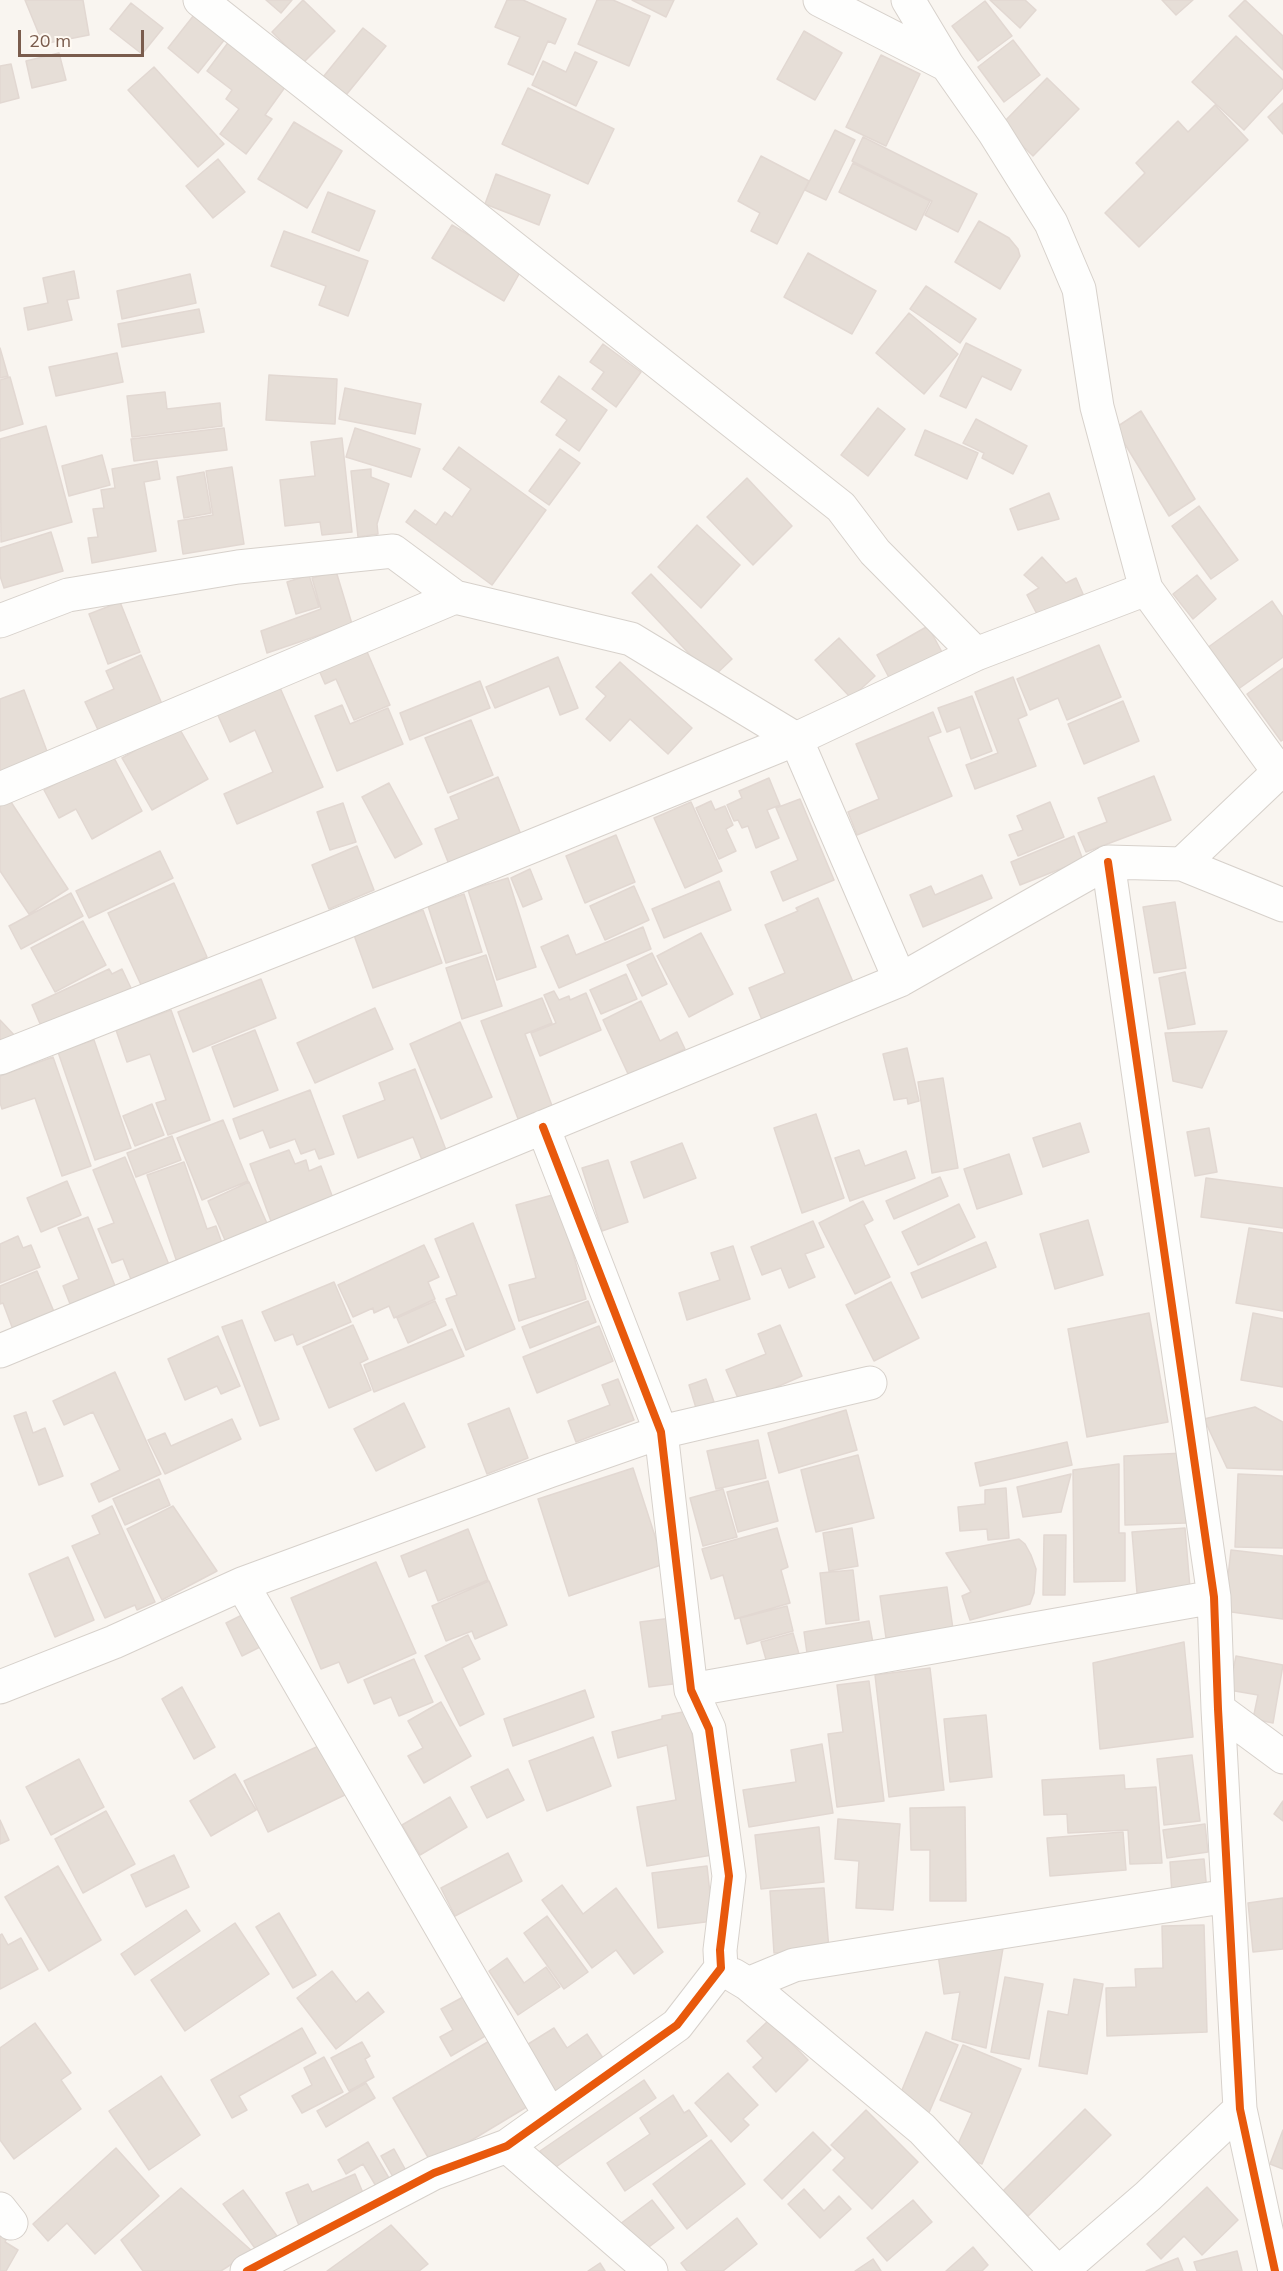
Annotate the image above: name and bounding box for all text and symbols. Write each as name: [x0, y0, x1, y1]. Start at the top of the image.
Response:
scale bar: [21, 18, 147, 56]
text: 20 m: [29, 29, 71, 52]

